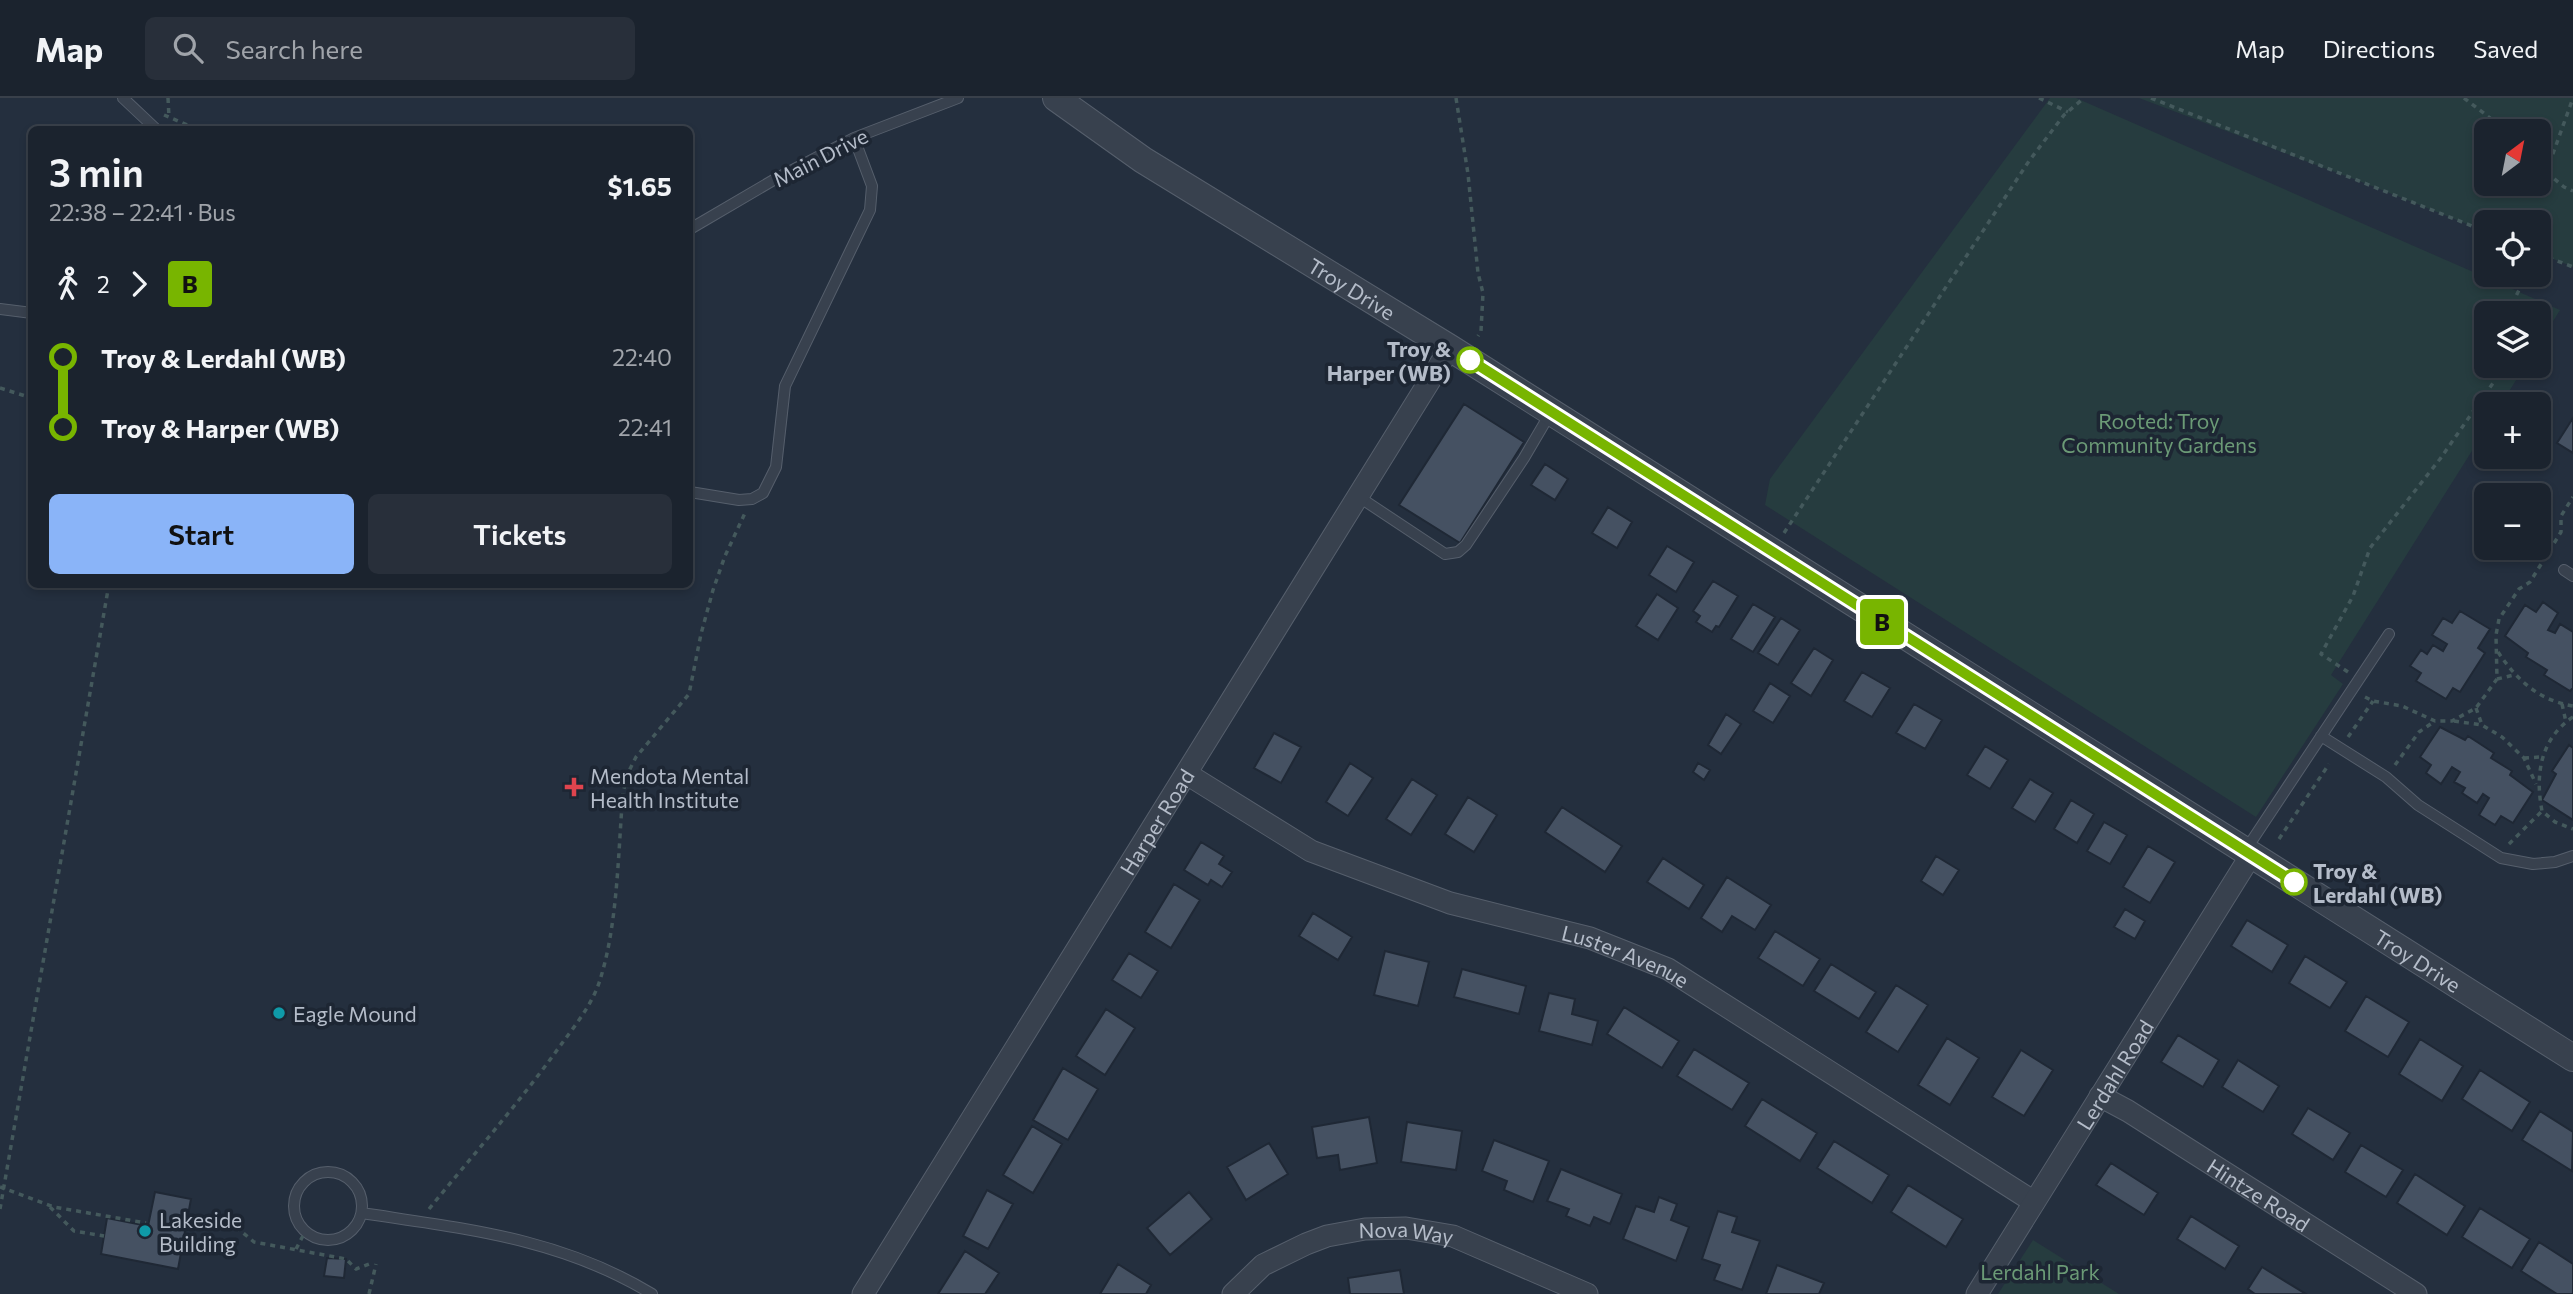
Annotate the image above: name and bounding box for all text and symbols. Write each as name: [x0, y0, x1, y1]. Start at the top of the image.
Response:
search box: [145, 17, 635, 80]
text: Map: [35, 28, 103, 69]
icon: search: [169, 29, 207, 67]
text: Search here: [225, 33, 363, 64]
text: Map: [2235, 34, 2285, 63]
text: Directions: [2323, 34, 2435, 63]
text: Saved: [2473, 34, 2538, 63]
north arrow: [2474, 119, 2552, 196]
map controls: [2474, 119, 2551, 560]
street label: Main Drive: [768, 122, 872, 192]
text: 3 min: [49, 148, 144, 195]
text: $1.65: [608, 170, 672, 201]
text: 22:38 – 22:41 · Bus: [49, 198, 236, 226]
button: locate: [2474, 210, 2551, 287]
street label: Troy Drive: [1304, 252, 1400, 324]
icon: walk: [49, 265, 87, 303]
icon: forward: [120, 265, 158, 303]
text: B: [182, 269, 198, 298]
text: 2: [97, 270, 110, 298]
button: layers: [2474, 301, 2551, 378]
place label: Troy & Harper (WB): [1327, 336, 1451, 385]
text: Troy & Lerdahl (WB): [101, 342, 346, 373]
text: 22:40: [612, 343, 672, 371]
marker: Troy & Harper (WB): [1457, 347, 1483, 373]
button: +: [2474, 392, 2551, 469]
park label: Rooted: Troy Community Gardens: [2061, 408, 2257, 457]
text: Troy & Harper (WB): [101, 412, 339, 443]
text: 22:41: [618, 413, 672, 441]
button: −: [2474, 483, 2551, 560]
button: Start: [49, 494, 354, 574]
button: Tickets: [368, 494, 672, 574]
line badge: B: [1859, 599, 1905, 645]
text: B: [1874, 607, 1890, 636]
place label: Mendota Mental Health Institute: [590, 763, 749, 812]
street label: Harper Road: [1114, 764, 1198, 879]
marker: Mendota Mental Health Institute: [564, 777, 584, 797]
place label: Troy & Lerdahl (WB): [2313, 858, 2442, 907]
marker: Troy & Lerdahl (WB): [2281, 869, 2307, 895]
street label: Luster Avenue: [1559, 919, 1694, 992]
street label: Troy Drive: [2370, 923, 2466, 997]
place label: Eagle Mound: [293, 1001, 417, 1026]
marker: Eagle Mound: [271, 1005, 287, 1021]
street label: Lerdahl Road: [2071, 1015, 2158, 1134]
street label: Hintze Road: [2203, 1152, 2315, 1236]
place label: Lakeside Building: [159, 1207, 242, 1256]
street label: Nova Way: [1358, 1215, 1456, 1248]
marker: Lakeside Building: [137, 1223, 153, 1239]
park label: Lerdahl Park: [1980, 1259, 2100, 1284]

